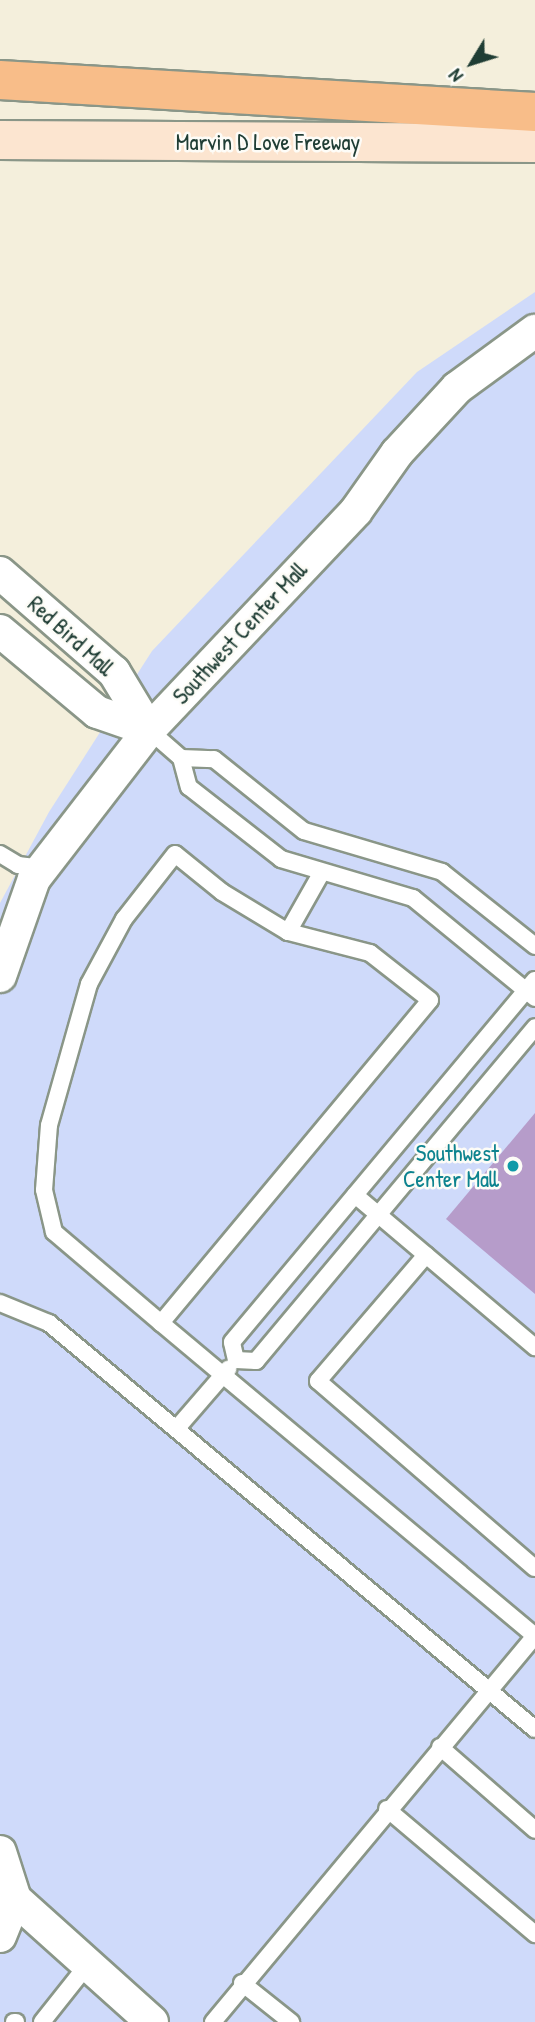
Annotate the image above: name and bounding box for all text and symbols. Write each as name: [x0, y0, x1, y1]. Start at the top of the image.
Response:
north arrow: [437, 28, 507, 98]
text: N: [442, 64, 469, 88]
street label: Marvin D Love Freeway: [176, 128, 360, 156]
street label: Southwest Center Mall: [167, 556, 313, 710]
street label: Red Bird Mall: [22, 590, 120, 682]
place label: Southwest Center Mall: [403, 1139, 499, 1193]
marker: Southwest Center Mall: [505, 1158, 521, 1174]

